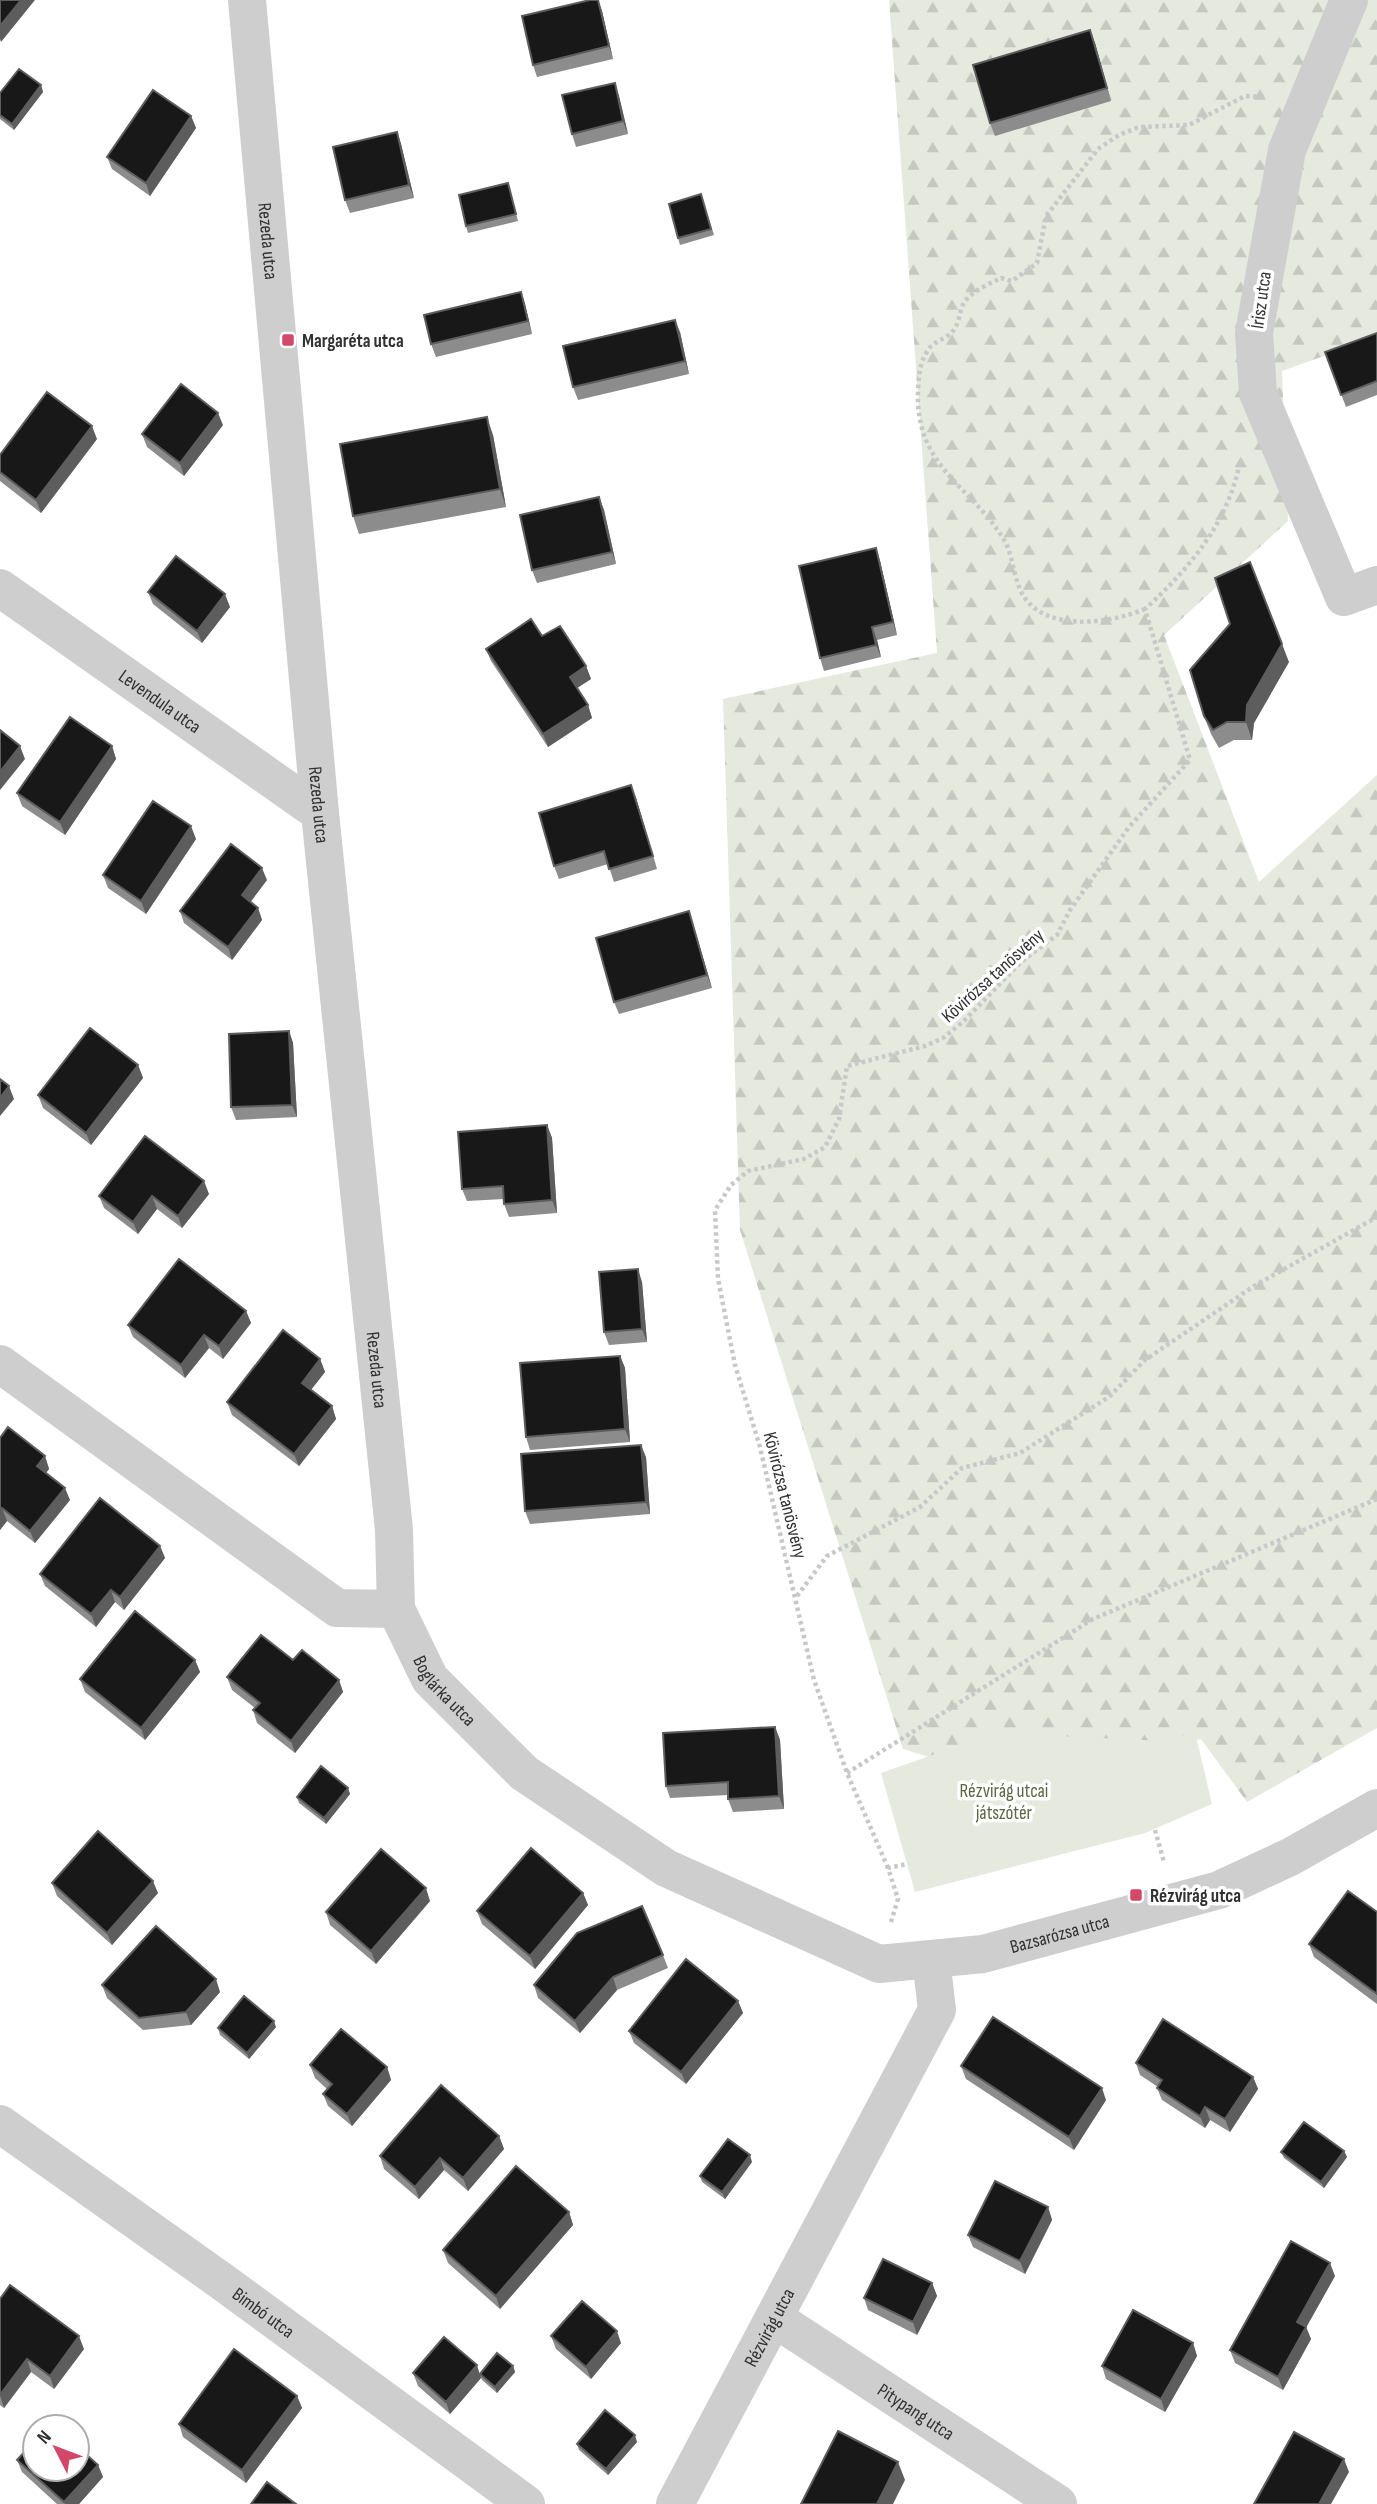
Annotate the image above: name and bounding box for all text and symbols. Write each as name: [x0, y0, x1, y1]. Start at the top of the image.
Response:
street label: Rezeda utca: [252, 202, 282, 281]
street label: Írisz utca: [1246, 270, 1277, 330]
place label: Margaréta utca: [302, 330, 404, 353]
marker: Margaréta utca: [280, 332, 296, 348]
street label: Levendula utca: [114, 665, 205, 739]
street label: Rezeda utca: [303, 766, 333, 844]
street label: Kövirózsa tanösvény: [937, 924, 1049, 1028]
street label: Rezeda utca: [361, 1330, 391, 1409]
street label: Kövirózsa tanösvény: [758, 1430, 812, 1562]
street label: Boglárka utca: [407, 1652, 480, 1731]
park label: Rézvirág utcai játszótér: [960, 1780, 1048, 1825]
place label: Rézvirág utca: [1150, 1885, 1241, 1908]
marker: Rézvirág utca: [1128, 1887, 1144, 1903]
street label: Bazsarózsa utca: [1008, 1910, 1112, 1959]
street label: Bimbó utca: [227, 2283, 299, 2344]
street label: Rézvirág utca: [740, 2285, 800, 2371]
street label: Pitypang utca: [873, 2379, 958, 2446]
north arrow: [21, 2413, 91, 2483]
text: N: [33, 2426, 56, 2449]

